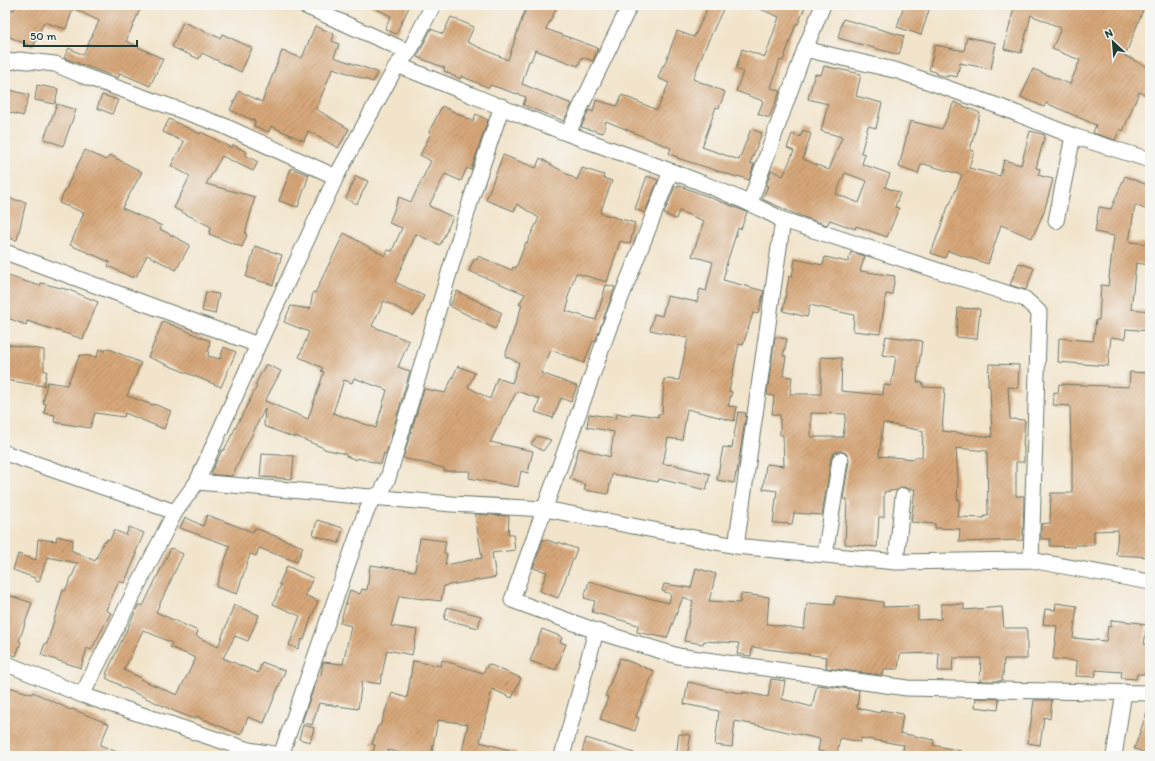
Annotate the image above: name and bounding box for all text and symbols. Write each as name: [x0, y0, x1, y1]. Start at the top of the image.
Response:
scale bar: [24, 22, 137, 48]
north arrow: [1093, 22, 1133, 62]
text: N: [1103, 26, 1115, 41]
text: 50 m: [30, 29, 56, 43]

